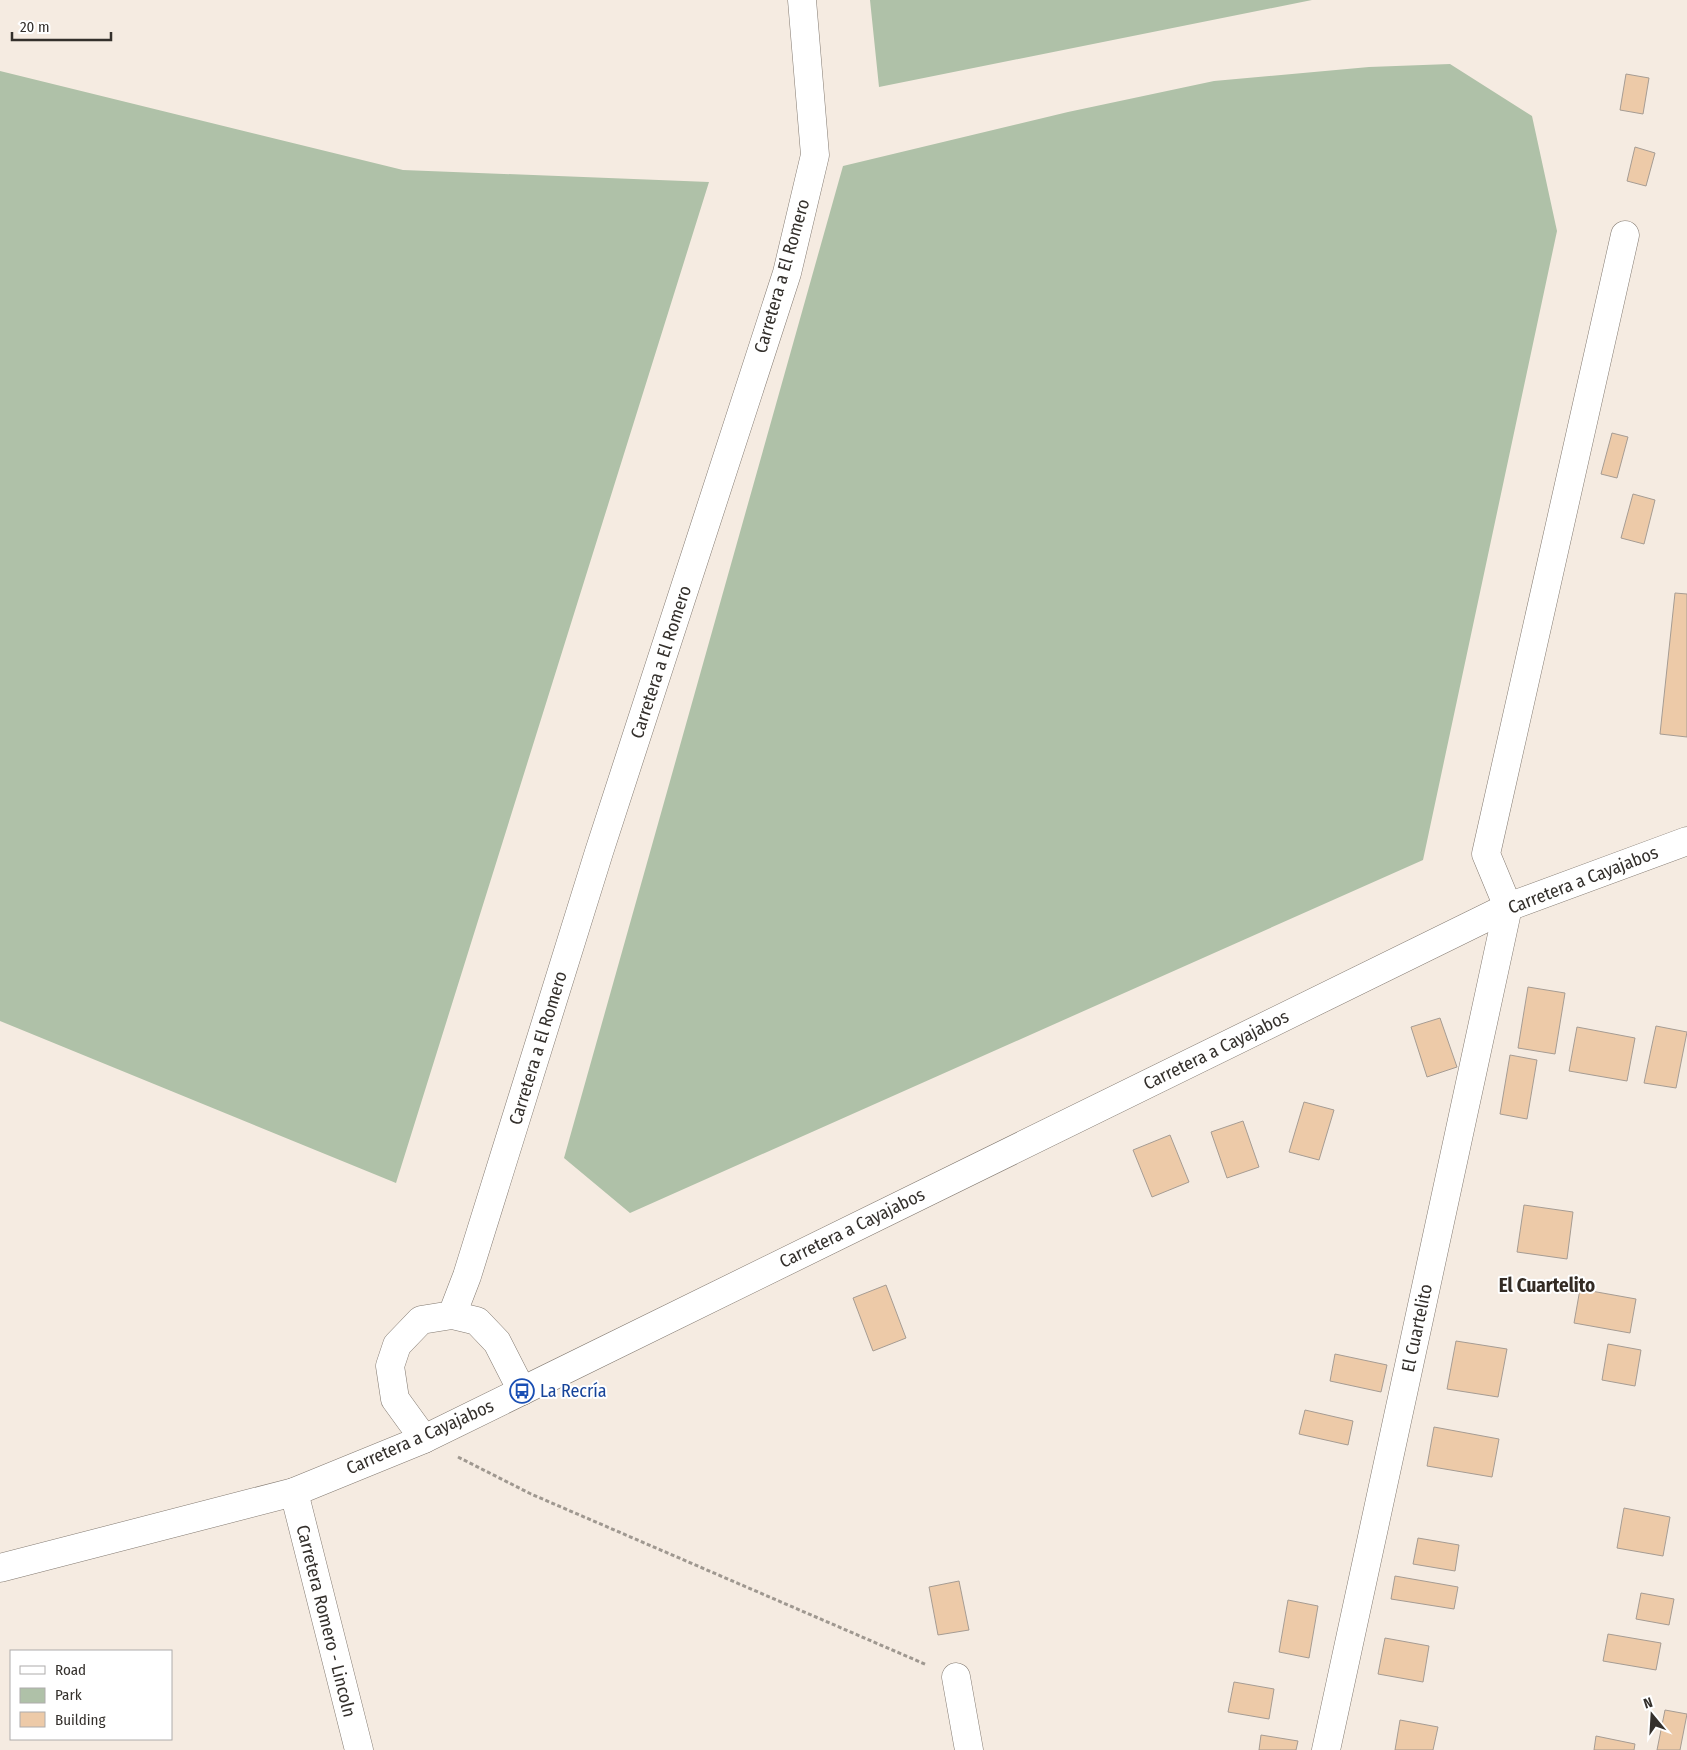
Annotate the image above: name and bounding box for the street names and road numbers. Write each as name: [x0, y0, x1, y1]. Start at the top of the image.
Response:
street label: Carretera a El Romero: [749, 196, 815, 356]
street label: Carretera a El Romero: [626, 583, 696, 741]
street label: Carretera a Cayajabos: [1505, 841, 1661, 919]
street label: Carretera a El Romero: [504, 969, 572, 1127]
street label: Carretera a Cayajabos: [1140, 1005, 1293, 1095]
street label: Carretera a Cayajabos: [776, 1183, 929, 1273]
street label: El Cuartelito: [1397, 1282, 1437, 1374]
street label: Carretera a Cayajabos: [343, 1394, 497, 1479]
street label: Carretera Romero - Lincoln: [291, 1523, 361, 1719]

